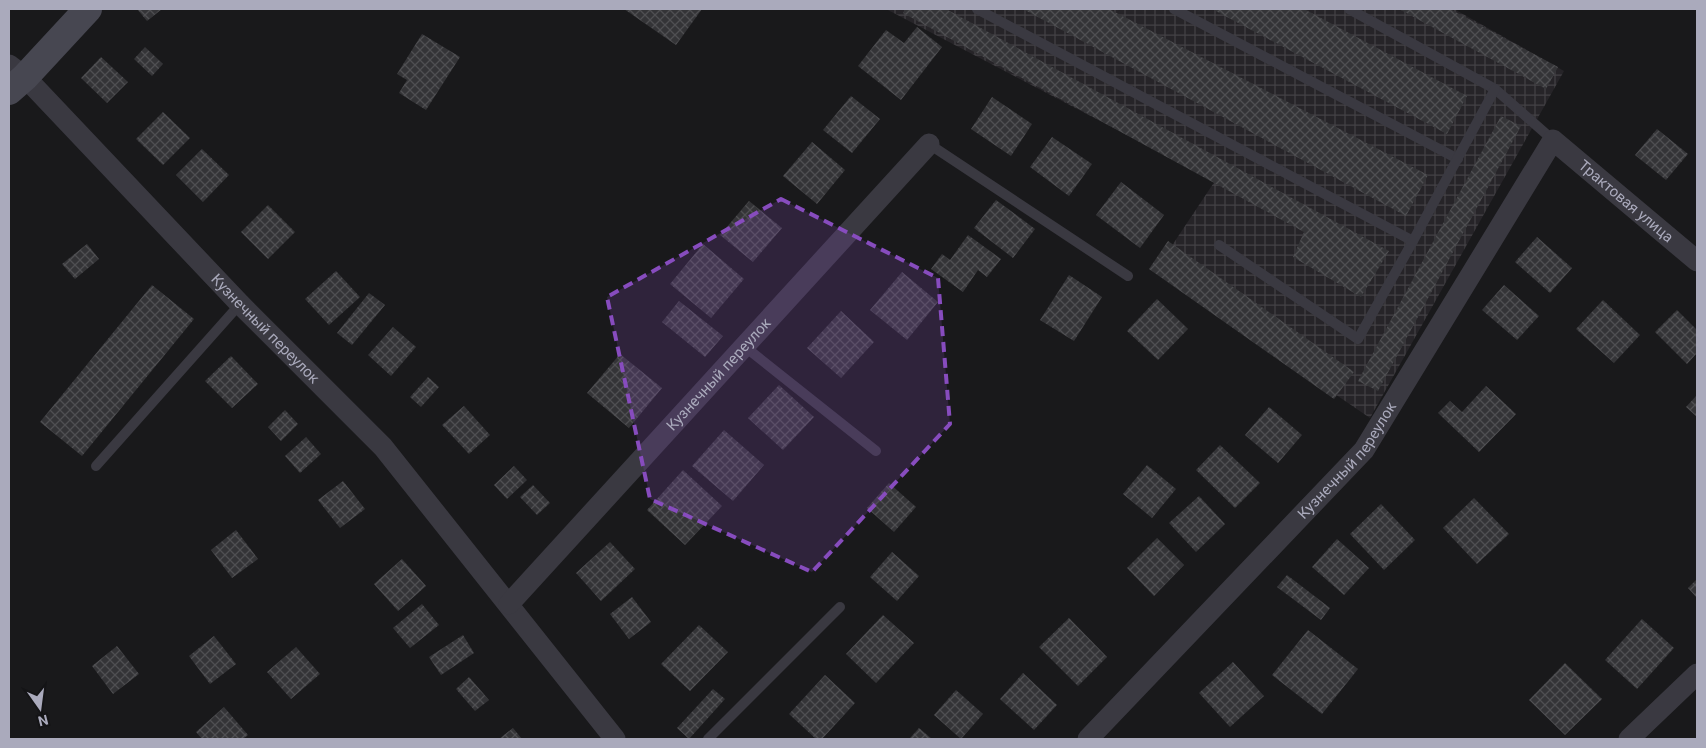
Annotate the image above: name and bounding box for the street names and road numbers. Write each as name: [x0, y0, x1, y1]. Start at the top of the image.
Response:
street label: Трактовая улица: [1575, 156, 1677, 246]
street label: Кузнечный переулок: [207, 270, 323, 387]
street label: Кузнечный переулок: [663, 314, 775, 435]
street label: Кузнечный переулок: [1294, 399, 1400, 523]

